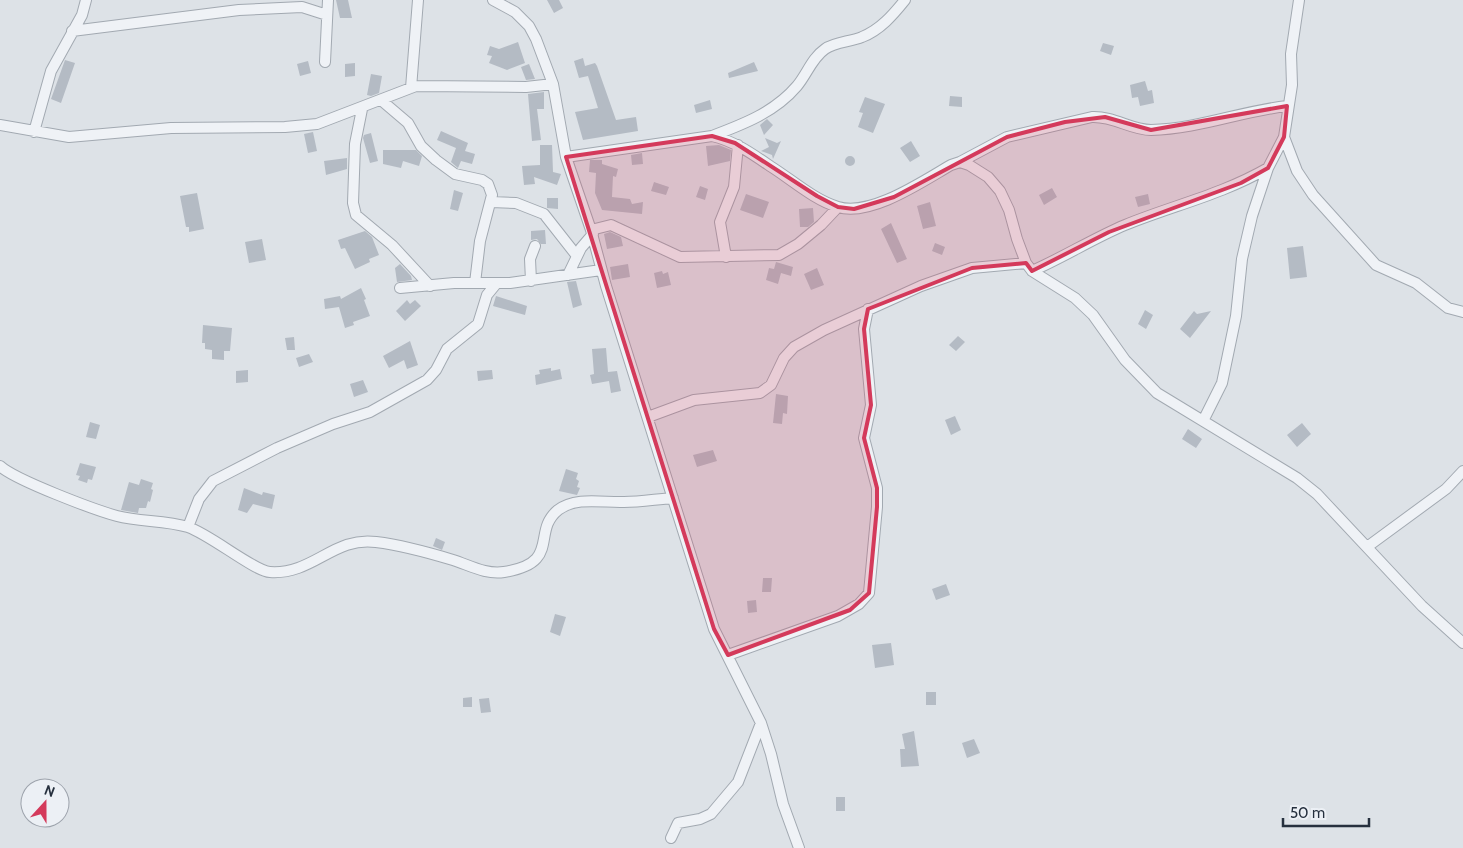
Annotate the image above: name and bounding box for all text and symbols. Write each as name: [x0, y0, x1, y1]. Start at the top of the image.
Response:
north arrow: [20, 778, 70, 828]
text: N: [42, 781, 58, 801]
scale bar: [1283, 796, 1369, 828]
text: 50 m: [1290, 804, 1325, 822]

